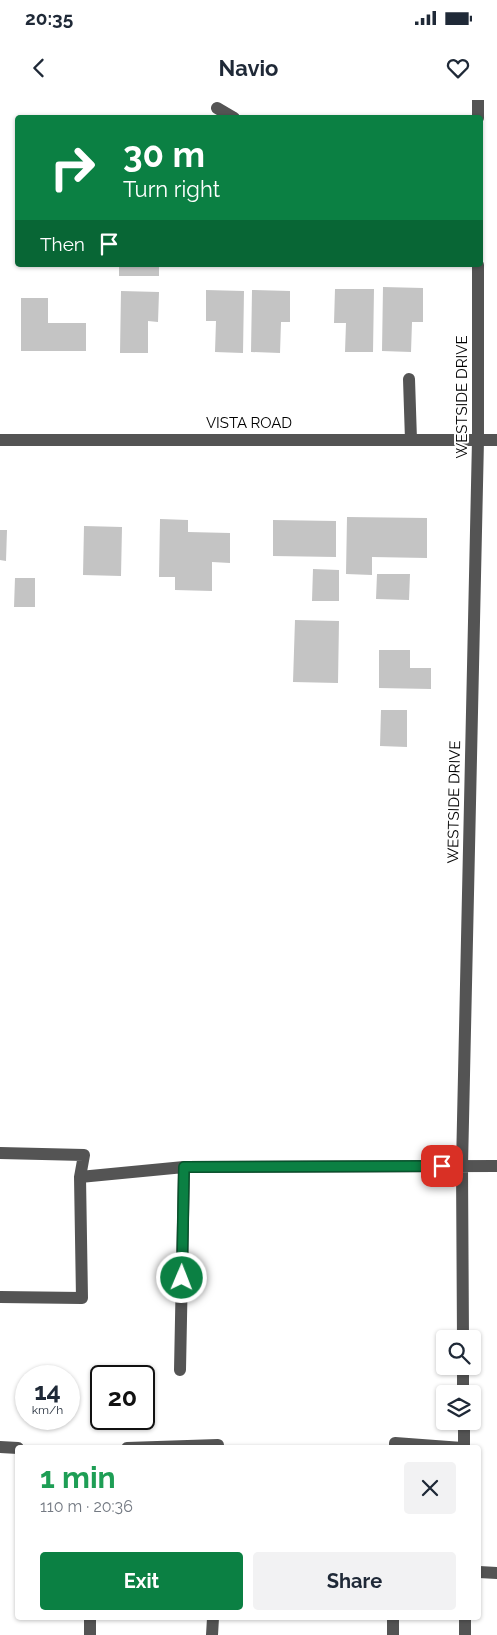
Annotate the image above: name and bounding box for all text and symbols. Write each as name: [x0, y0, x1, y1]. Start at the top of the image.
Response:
text: 20:35: [25, 7, 73, 29]
icon: back: [25, 54, 53, 82]
icon: heart: [444, 54, 472, 82]
text: Navio: [219, 55, 278, 81]
text: 30 m: [123, 134, 205, 175]
icon: right: [40, 135, 105, 200]
text: Turn right: [123, 176, 220, 202]
icon: arrive: [95, 230, 123, 258]
text: Then: [40, 233, 85, 255]
street label: WESTSIDE DRIVE: [453, 335, 471, 459]
street label: VISTA ROAD: [206, 414, 292, 432]
street label: WESTSIDE DRIVE: [444, 740, 464, 864]
pin: [421, 1145, 463, 1187]
icon: arrive: [428, 1152, 456, 1180]
position arrow: [155, 1251, 207, 1303]
map controls: [436, 1330, 481, 1430]
button: search: [436, 1330, 481, 1375]
speed limit sign: 20: [90, 1365, 155, 1430]
text: 14: [34, 1376, 61, 1406]
button: layers: [436, 1385, 481, 1430]
text: km/h: [32, 1403, 63, 1417]
text: 1 min: [40, 1460, 116, 1495]
button: close: [404, 1462, 456, 1514]
text: 110 m · 20:36: [40, 1497, 133, 1516]
button: Exit: [40, 1552, 243, 1610]
button: Share: [253, 1552, 456, 1610]

